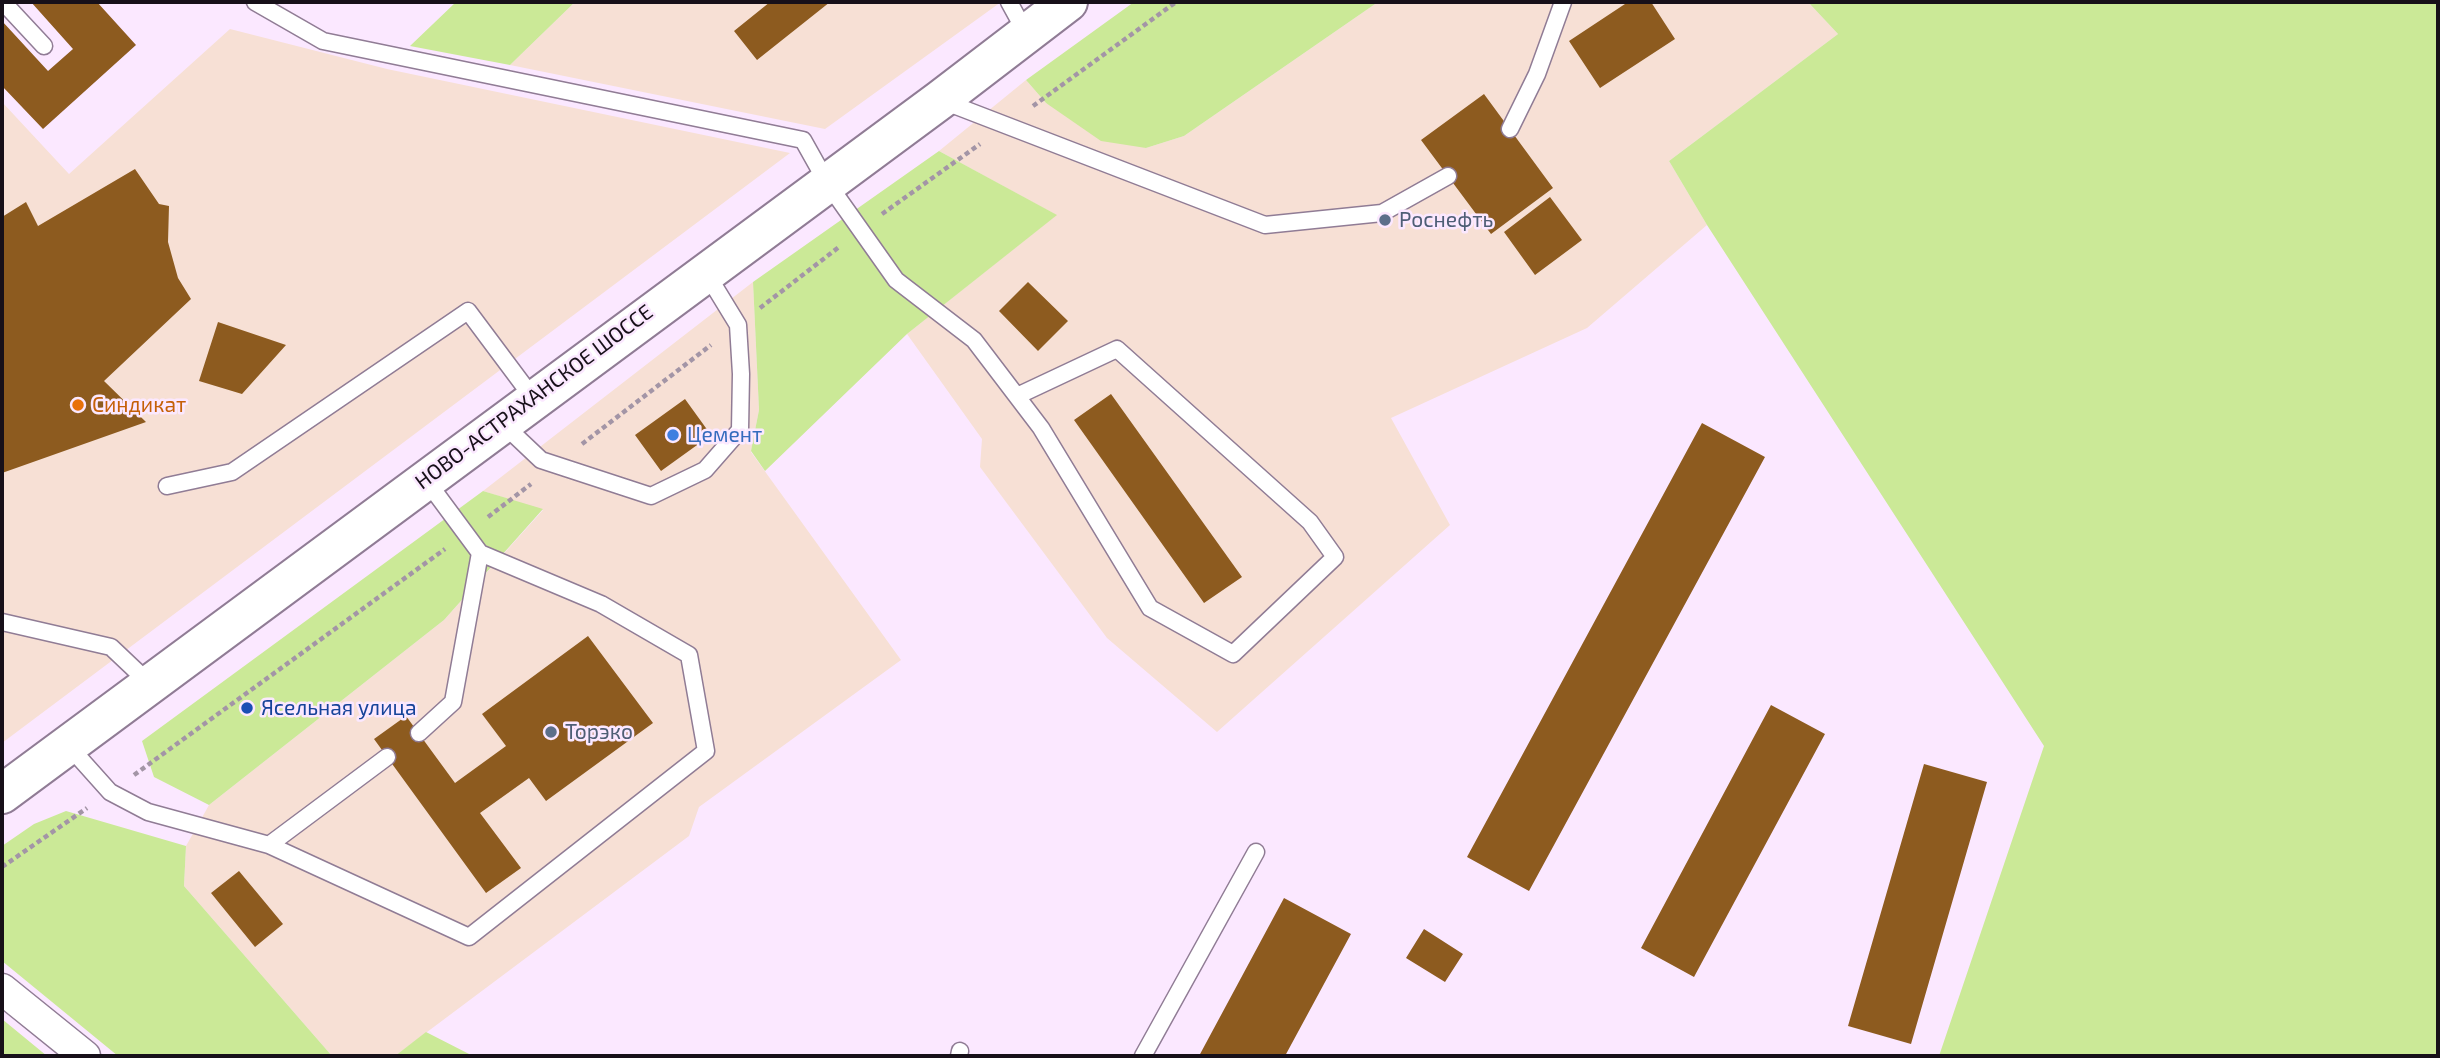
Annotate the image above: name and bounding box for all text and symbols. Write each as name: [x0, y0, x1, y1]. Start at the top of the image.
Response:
place label: Роснефть: [1399, 207, 1493, 233]
marker: Роснефть: [1377, 212, 1393, 228]
street label: НОВО-АСТРАХАНСКОЕ ШОССЕ: [410, 299, 658, 495]
place label: Синдикат: [92, 392, 186, 418]
marker: Синдикат: [70, 397, 86, 413]
place label: Цемент: [687, 422, 762, 448]
marker: Цемент: [665, 427, 681, 443]
place label: Ясельная улица: [261, 695, 417, 721]
marker: Ясельная улица: [239, 700, 255, 716]
place label: Торэко: [565, 719, 633, 745]
marker: Торэко: [543, 724, 559, 740]

